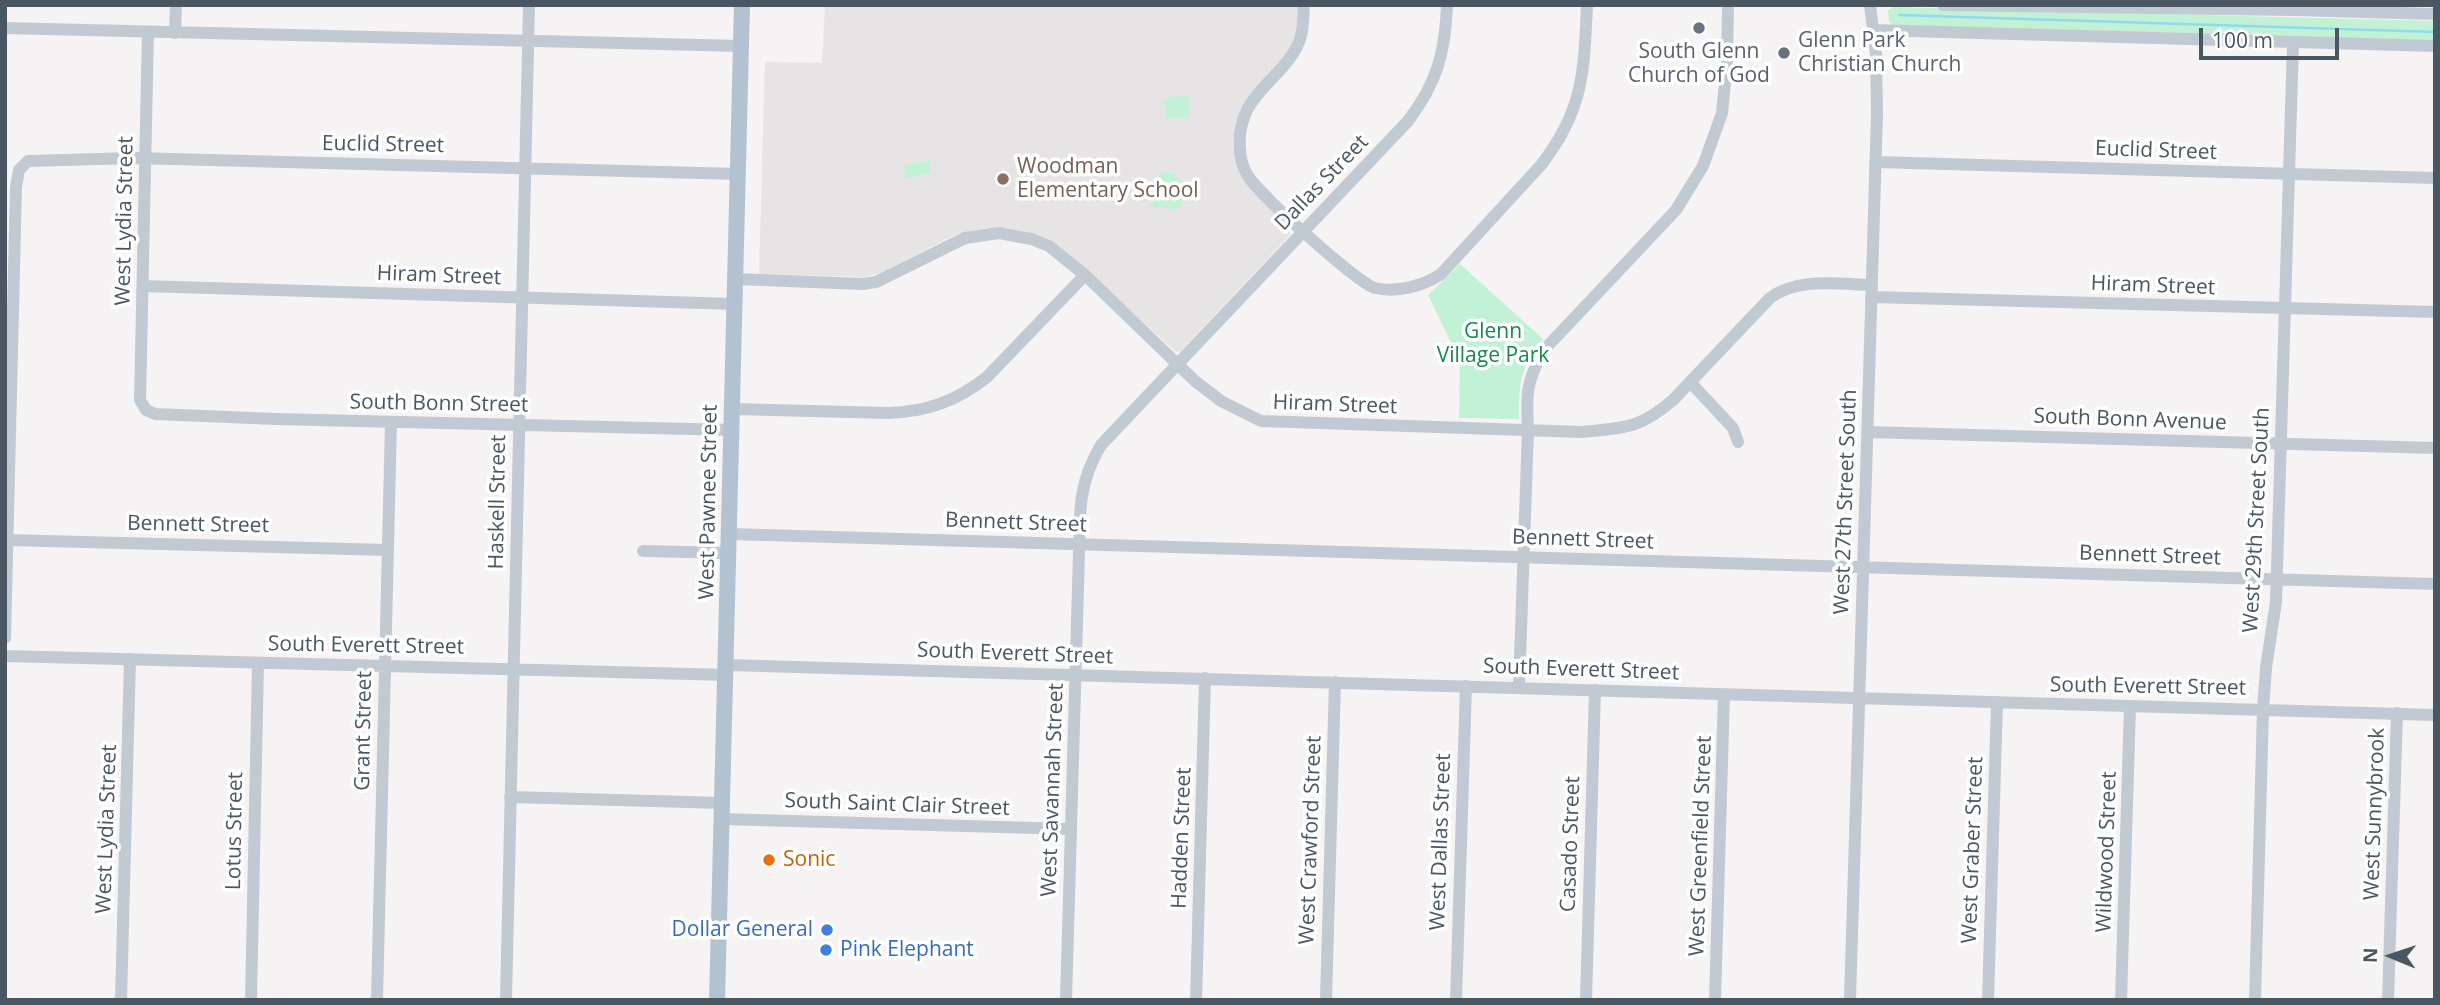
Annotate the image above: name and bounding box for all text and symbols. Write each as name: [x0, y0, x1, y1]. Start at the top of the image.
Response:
scale bar: [2202, 14, 2342, 58]
marker: South Glenn Church of God: [1691, 20, 1707, 36]
text: 100 m: [2212, 26, 2273, 54]
place label: Glenn Park Christian Church: [1798, 28, 1961, 78]
place label: South Glenn Church of God: [1628, 39, 1770, 89]
marker: Glenn Park Christian Church: [1776, 45, 1792, 61]
street label: Dallas Street: [1270, 130, 1374, 236]
street label: Euclid Street: [322, 131, 444, 159]
street label: West Lydia Street: [111, 136, 139, 306]
street label: Euclid Street: [2095, 136, 2217, 166]
place label: Woodman Elementary School: [1017, 154, 1199, 204]
marker: Woodman Elementary School: [995, 171, 1011, 187]
street label: Hiram Street: [376, 261, 502, 291]
street label: Hiram Street: [2090, 271, 2216, 301]
park label: Glenn Village Park: [1437, 319, 1549, 369]
street label: West 27th Street South: [1829, 389, 1863, 615]
street label: South Bonn Street: [349, 390, 529, 418]
street label: Hiram Street: [1272, 390, 1398, 420]
street label: West Pawnee Street: [695, 404, 723, 600]
street label: South Bonn Avenue: [2033, 404, 2227, 436]
street label: West 29th Street South: [2239, 407, 2275, 633]
street label: Haskell Street: [484, 434, 512, 570]
street label: Bennett Street: [945, 508, 1087, 538]
street label: Bennett Street: [127, 511, 269, 539]
street label: Bennett Street: [1512, 525, 1654, 555]
street label: Bennett Street: [2079, 541, 2221, 571]
street label: South Everett Street: [268, 632, 464, 660]
street label: South Everett Street: [916, 638, 1114, 670]
street label: South Everett Street: [1482, 654, 1680, 686]
street label: Grant Street: [350, 671, 378, 791]
street label: South Everett Street: [2050, 673, 2246, 701]
street label: West Savannah Street: [1037, 683, 1069, 897]
street label: West Sunnybrook: [2359, 727, 2391, 901]
street label: West Crawford Street: [1295, 735, 1327, 945]
street label: West Greenfield Street: [1685, 735, 1717, 957]
street label: West Lydia Street: [91, 744, 123, 914]
street label: West Dallas Street: [1425, 753, 1457, 931]
street label: West Graber Street: [1957, 756, 1989, 944]
street label: Hadden Street: [1167, 767, 1197, 909]
street label: Wildwood Street: [2092, 771, 2122, 933]
street label: Lotus Street: [221, 772, 249, 890]
street label: Casado Street: [1556, 776, 1586, 912]
street label: South Saint Clair Street: [784, 788, 1010, 822]
place label: Sonic: [783, 847, 835, 873]
marker: Sonic: [761, 852, 777, 868]
place label: Dollar General: [672, 917, 813, 943]
north arrow: [2356, 921, 2426, 991]
marker: Dollar General: [819, 922, 835, 938]
place label: Pink Elephant: [840, 937, 974, 963]
marker: Pink Elephant: [818, 942, 834, 958]
text: N: [2357, 947, 2383, 963]

